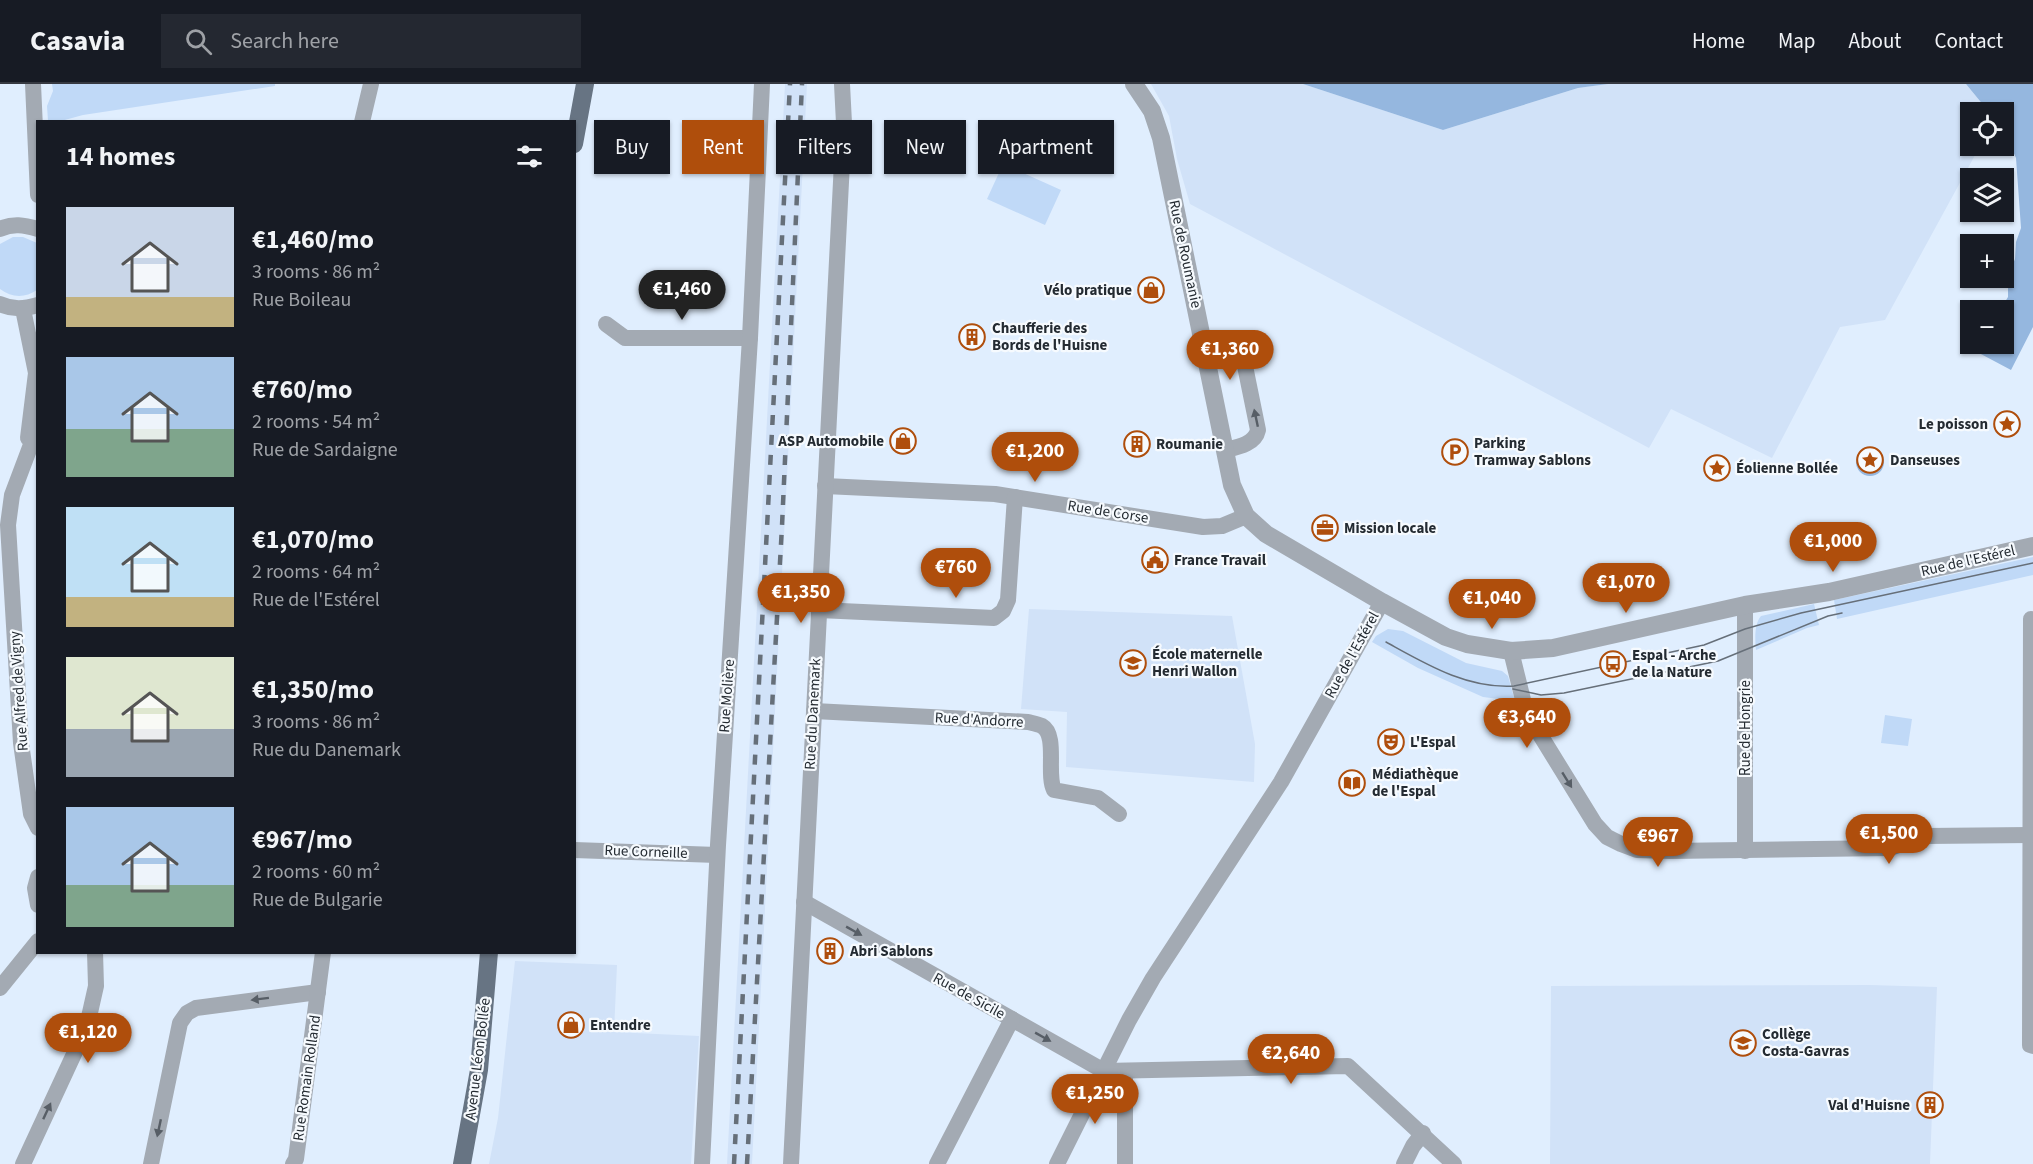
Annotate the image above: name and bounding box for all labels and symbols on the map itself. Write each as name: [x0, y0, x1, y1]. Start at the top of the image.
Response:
street label: Rue de Roumanie: [1163, 198, 1207, 310]
pin: €1,460: [633, 270, 731, 321]
shop icon: Vélo pratique: [1136, 275, 1166, 305]
place label: Vélo pratique: [1043, 280, 1132, 301]
place label: Chaufferie des Bords de l'Huisne: [992, 318, 1108, 356]
building icon: Chaufferie des Bords de l'Huisne: [957, 322, 987, 352]
pin: €1,360: [1181, 330, 1279, 381]
one-way arrow: [1251, 408, 1260, 427]
place icon: Le poisson: [1992, 409, 2022, 439]
place label: Le poisson: [1918, 414, 1988, 435]
shop icon: ASP Automobile: [888, 426, 918, 456]
building icon: Roumanie: [1122, 429, 1152, 459]
place label: ASP Automobile: [777, 431, 884, 452]
pin: €1,200: [986, 432, 1084, 483]
place label: Parking Tramway Sablons: [1474, 433, 1591, 471]
place label: Roumanie: [1156, 434, 1223, 455]
parking icon: Parking Tramway Sablons: [1440, 437, 1470, 467]
place icon: Danseuses: [1855, 445, 1885, 475]
place label: Danseuses: [1890, 450, 1960, 471]
place icon: Éolienne Bollée: [1702, 453, 1732, 483]
place label: Éolienne Bollée: [1736, 458, 1838, 479]
street label: Rue de Corse: [1066, 495, 1150, 529]
office icon: Mission locale: [1310, 513, 1340, 543]
place label: Mission locale: [1344, 518, 1437, 539]
pin: €1,000: [1784, 522, 1882, 573]
street label: Rue de l'Estérel: [1919, 540, 2017, 582]
public building icon: France Travail: [1140, 545, 1170, 575]
pin: €760: [920, 548, 992, 599]
place label: France Travail: [1174, 550, 1267, 571]
pin: €1,070: [1577, 563, 1675, 614]
pin: €1,350: [752, 573, 850, 624]
pin: €1,040: [1443, 579, 1541, 630]
street label: Rue de l'Estérel: [1320, 608, 1385, 702]
street label: Rue Alfred de Vigny: [4, 630, 34, 752]
place label: École maternelle Henri Wallon: [1152, 644, 1263, 682]
place label: Espal - Arche de la Nature: [1632, 645, 1716, 683]
school or university icon: École maternelle Henri Wallon: [1118, 648, 1148, 678]
bus stop icon: Espal - Arche de la Nature: [1598, 649, 1628, 679]
street label: Rue du Danemark: [800, 657, 826, 770]
street label: Rue Molière: [714, 659, 740, 733]
street label: Rue de Hongrie: [1735, 680, 1756, 776]
pin: €3,640: [1478, 698, 1576, 749]
street label: Rue d'Andorre: [934, 707, 1024, 733]
theatre icon: L'Espal: [1376, 727, 1406, 757]
place label: L'Espal: [1410, 732, 1456, 753]
place label: Médiathèque de l'Espal: [1372, 764, 1459, 802]
library icon: Médiathèque de l'Espal: [1337, 768, 1367, 798]
one-way arrow: [1562, 772, 1573, 788]
pin: €1,500: [1840, 814, 1938, 865]
pin: €967: [1622, 817, 1694, 868]
street label: Rue Corneille: [604, 840, 688, 864]
one-way arrow: [846, 926, 863, 936]
building icon: Abri Sablons: [815, 936, 845, 966]
place label: Abri Sablons: [849, 941, 933, 962]
street label: Rue de Sicile: [929, 968, 1009, 1024]
one-way arrow: [251, 995, 270, 1004]
street label: Avenue Léon Bollée: [460, 997, 496, 1121]
shop icon: Entendre: [556, 1010, 586, 1040]
pin: €1,120: [39, 1013, 137, 1064]
street label: Rue Romain Rolland: [288, 1014, 326, 1142]
place label: Entendre: [590, 1015, 651, 1036]
place label: Collège Costa-Gavras: [1762, 1024, 1849, 1062]
school or university icon: Collège Costa-Gavras: [1728, 1028, 1758, 1058]
one-way arrow: [1034, 1032, 1051, 1042]
pin: €2,640: [1242, 1034, 1340, 1085]
pin: €1,250: [1046, 1074, 1144, 1125]
building icon: Val d'Huisne: [1915, 1090, 1945, 1120]
place label: Val d'Huisne: [1827, 1095, 1910, 1116]
one-way arrow: [42, 1102, 51, 1119]
one-way arrow: [153, 1119, 163, 1137]

